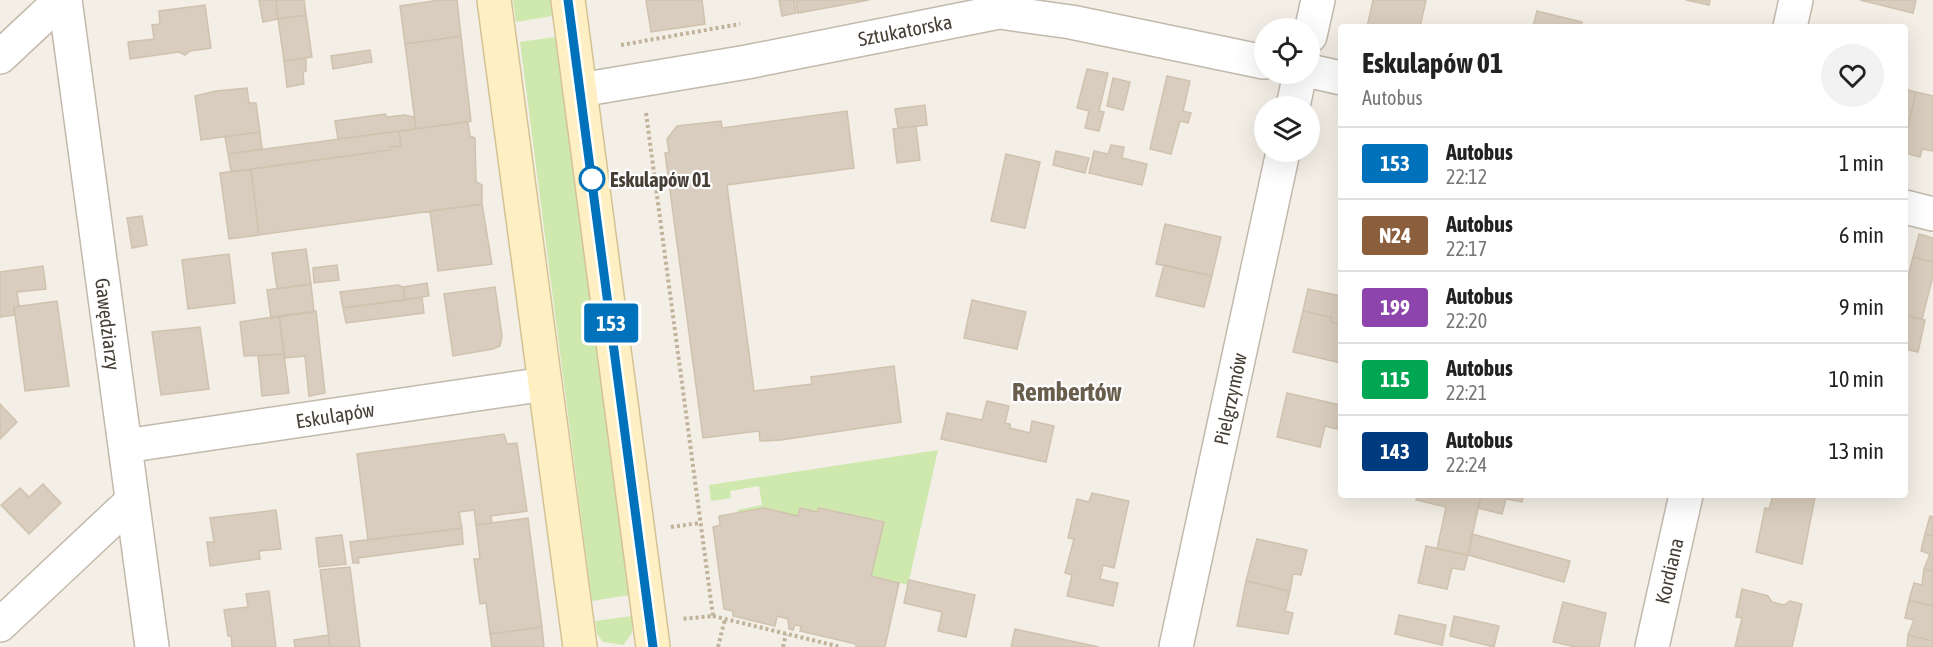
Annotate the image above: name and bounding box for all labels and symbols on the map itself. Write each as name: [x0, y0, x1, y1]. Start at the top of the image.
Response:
street label: Sztukatorska: [856, 10, 954, 50]
marker: Eskulapów 01: [579, 166, 605, 192]
place label: Eskulapów 01: [610, 168, 711, 191]
street label: Gawędziarzy: [91, 277, 125, 371]
line badge: 153: [576, 304, 646, 342]
street label: Pielgrzymów: [1209, 351, 1251, 447]
district label: Rembertów: [1012, 377, 1122, 407]
street label: Eskulapów: [294, 397, 376, 433]
street label: Kordiana: [1650, 536, 1688, 606]

